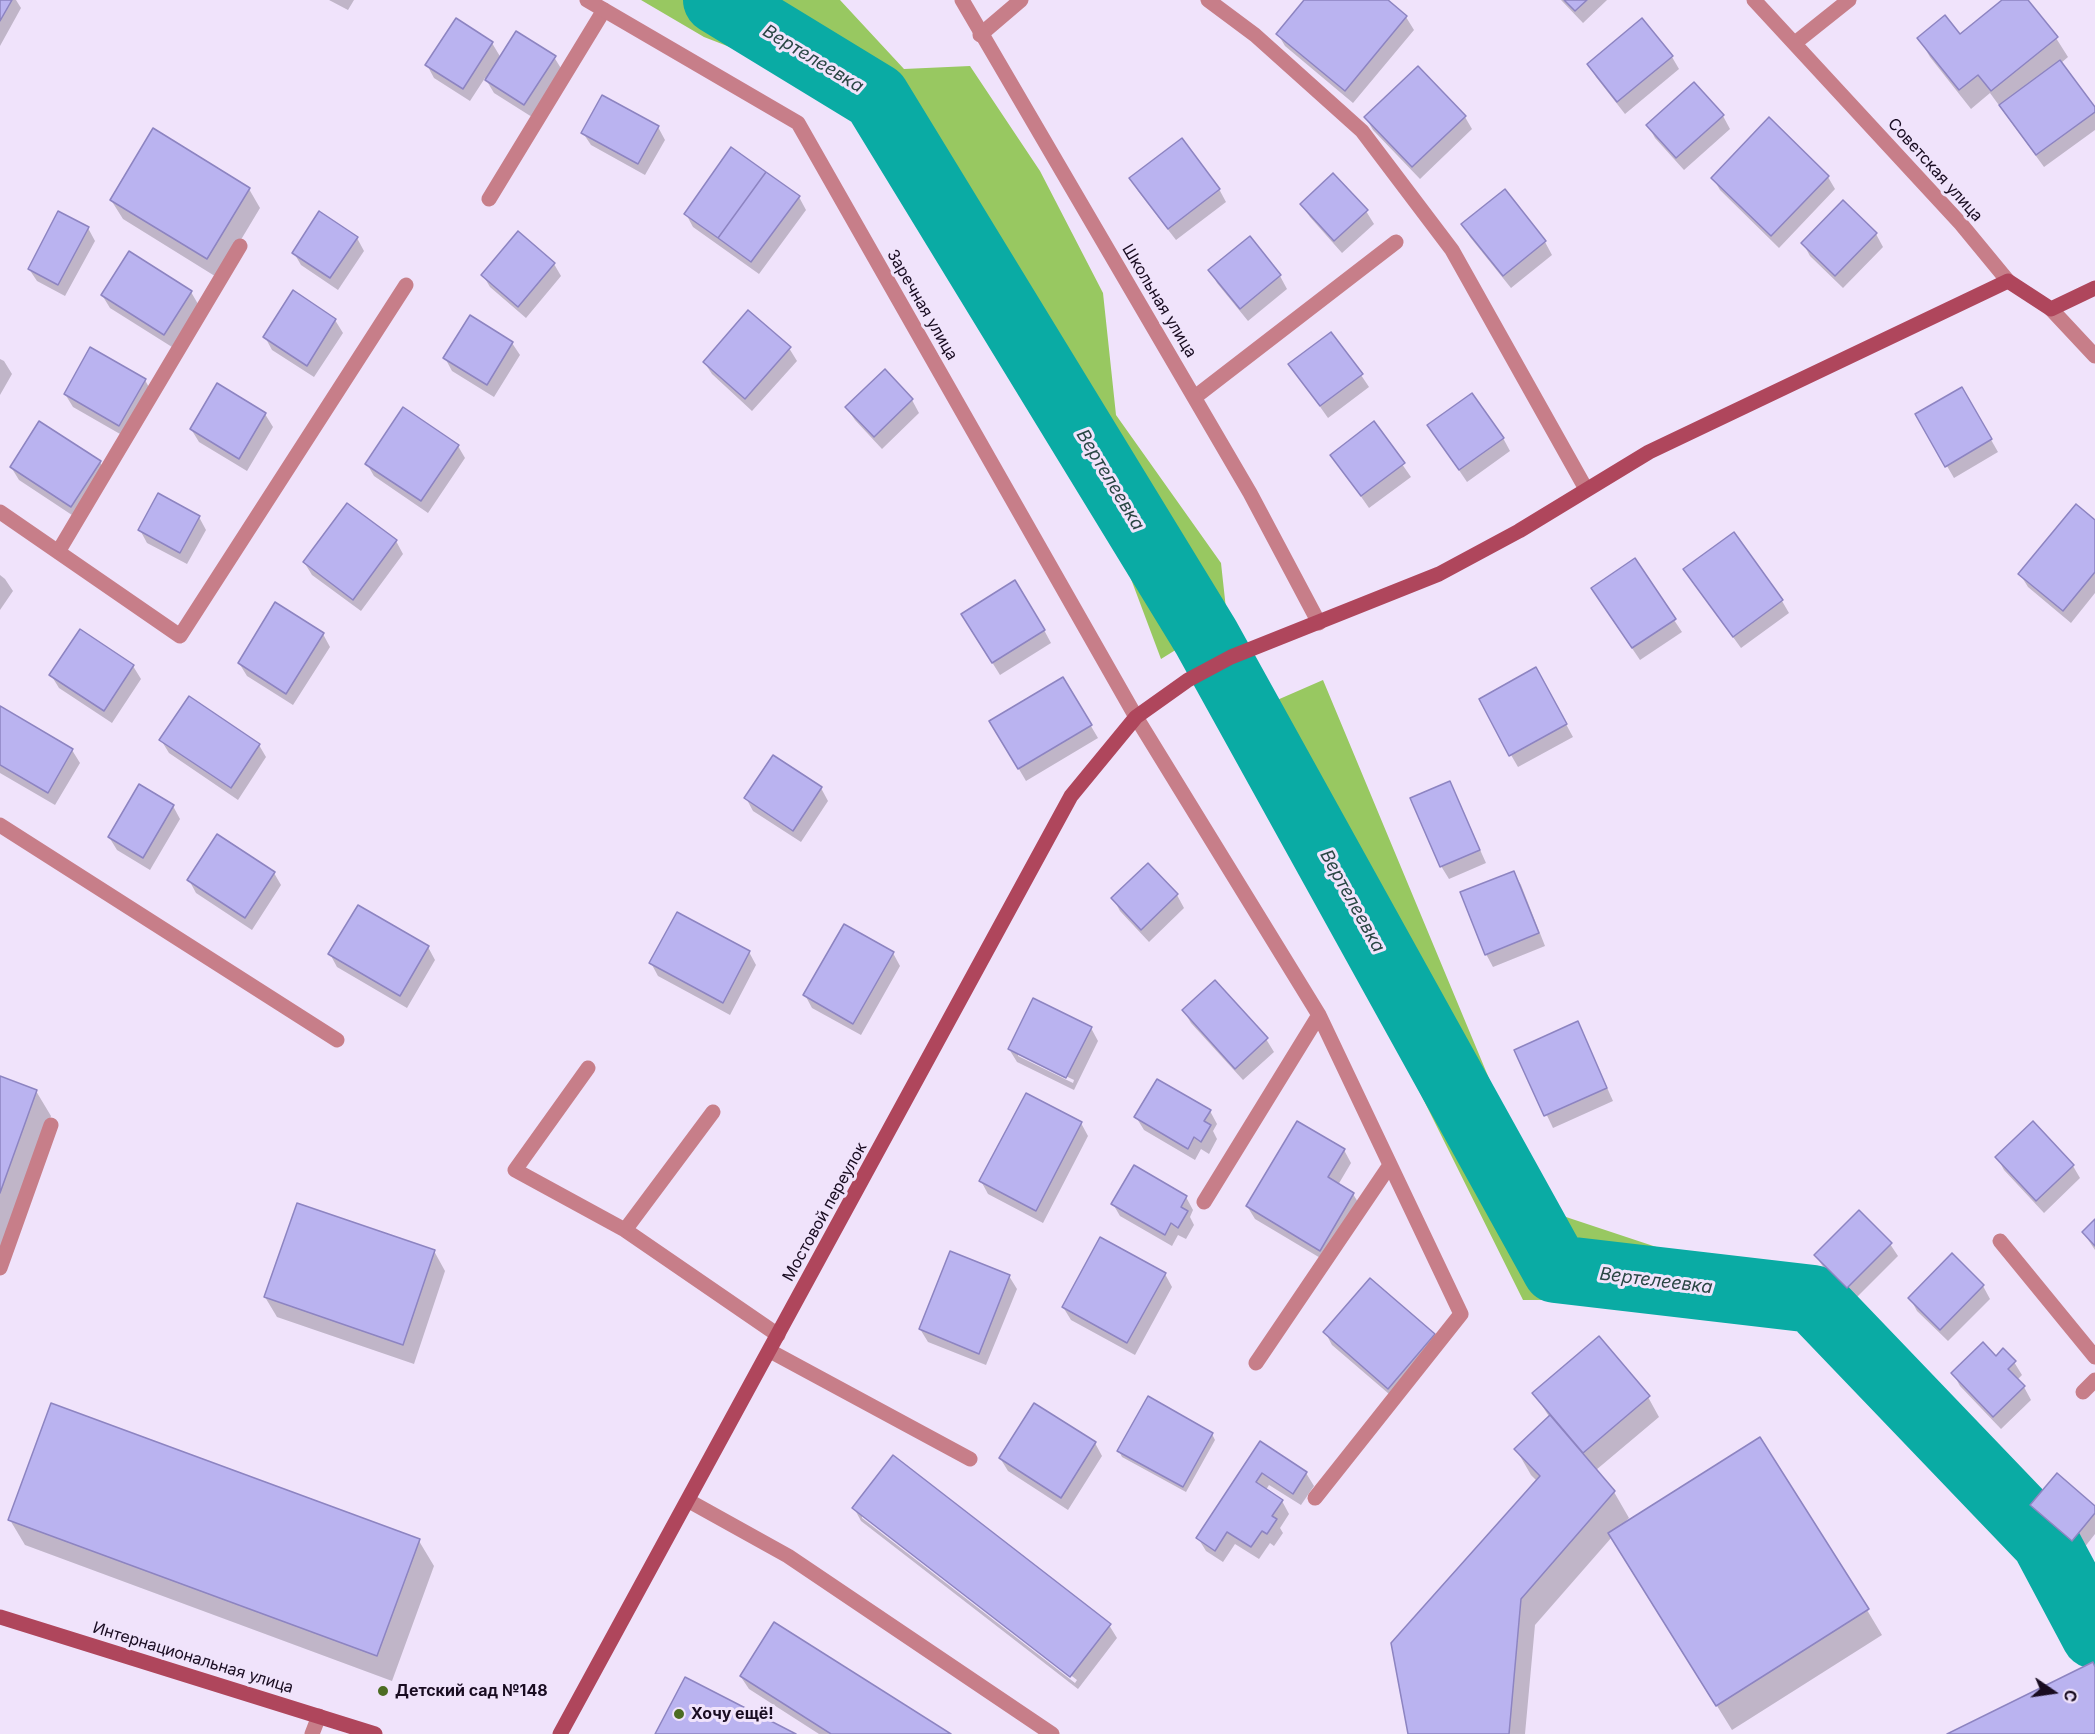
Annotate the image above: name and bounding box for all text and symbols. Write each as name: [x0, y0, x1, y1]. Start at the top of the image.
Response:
water label: Вертелеевка: [759, 20, 867, 98]
street label: Советская улица: [1884, 114, 1986, 226]
street label: Школьная улица: [1118, 241, 1200, 361]
street label: Заречная улица: [883, 246, 961, 364]
water label: Вертелеевка: [1071, 426, 1149, 534]
water label: Вертелеевка: [1315, 846, 1389, 956]
street label: Мостовой переулок: [779, 1139, 871, 1285]
water label: Вертелеевка: [1598, 1263, 1714, 1299]
street label: Интернациональная улица: [90, 1618, 296, 1698]
north arrow: [2023, 1662, 2083, 1722]
place label: Детский сад №148: [395, 1681, 548, 1701]
marker: Детский сад №148: [376, 1684, 390, 1698]
text: С: [2059, 1688, 2082, 1704]
place label: Хочу ещё!: [691, 1704, 774, 1724]
marker: Хочу ещё!: [672, 1707, 686, 1721]

